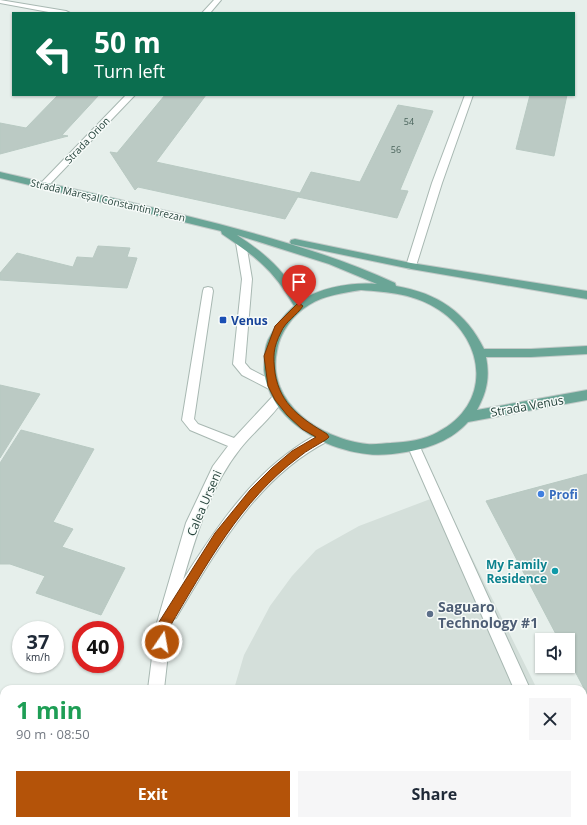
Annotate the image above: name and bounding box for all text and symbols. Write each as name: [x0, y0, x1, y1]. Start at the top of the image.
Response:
text: 50 m: [94, 23, 161, 61]
icon: left: [28, 28, 80, 80]
text: Turn left: [94, 59, 165, 83]
street label: Strada Orion: [61, 114, 113, 166]
house number: 54: [404, 115, 414, 128]
house number: 56: [391, 143, 401, 156]
street label: Strada Mareșal Constantin Prezan: [29, 175, 187, 225]
pin: [282, 265, 316, 306]
icon: arrive: [288, 271, 310, 293]
place label: Venus: [231, 312, 268, 329]
marker: Venus: [218, 315, 228, 325]
street label: Strada Venus: [489, 391, 565, 421]
street label: Calea Urseni: [182, 467, 226, 539]
place label: Profi: [549, 486, 578, 503]
marker: Profi: [536, 489, 546, 499]
place label: My Family Residence: [486, 556, 547, 587]
marker: My Family Residence: [550, 566, 560, 576]
place label: Saguaro Technology #1: [438, 597, 538, 632]
marker: Saguaro Technology #1: [425, 609, 435, 619]
speed limit sign: 40: [72, 621, 124, 673]
position arrow: [141, 621, 183, 663]
text: 37: [27, 628, 49, 655]
map controls: [535, 633, 575, 673]
button: sound: [535, 633, 575, 673]
text: km/h: [26, 650, 50, 664]
text: 1 min: [16, 693, 83, 726]
button: close: [529, 698, 571, 740]
text: 90 m · 08:50: [16, 725, 90, 743]
button: Exit: [16, 771, 290, 817]
button: Share: [298, 771, 571, 817]

